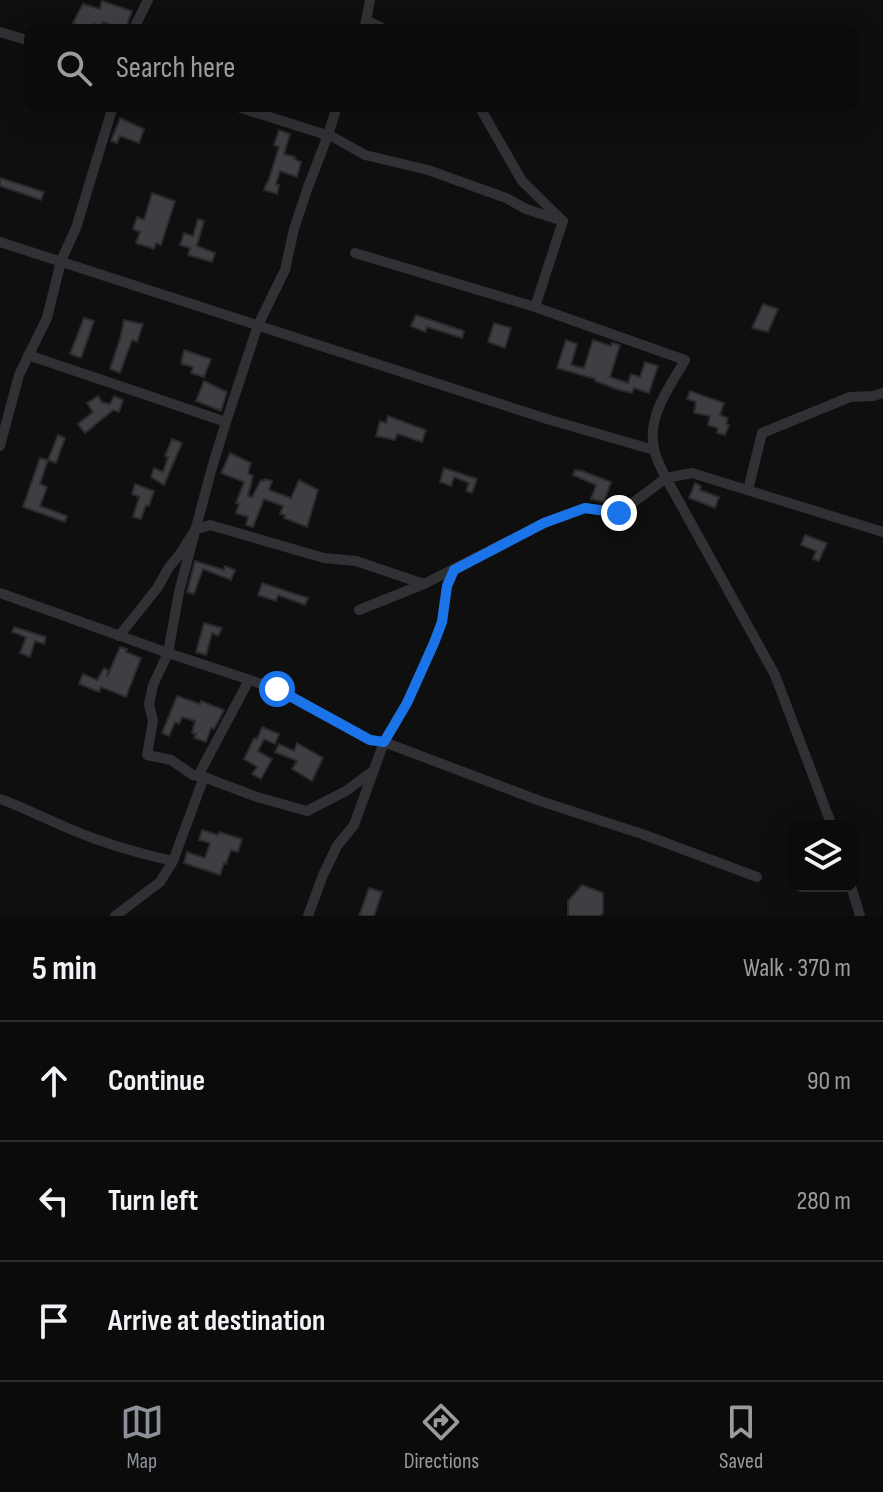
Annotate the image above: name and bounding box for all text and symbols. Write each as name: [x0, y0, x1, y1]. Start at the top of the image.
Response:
search box: [24, 24, 859, 112]
icon: search: [52, 46, 96, 90]
text: Search here: [116, 50, 235, 86]
route end: [601, 495, 637, 531]
route start: [259, 671, 295, 707]
map controls: [787, 820, 859, 892]
button: layers: [787, 820, 859, 892]
text: 5 min: [32, 948, 97, 989]
text: Walk · 370 m: [743, 953, 851, 984]
icon: ahead: [32, 1059, 76, 1103]
text: Continue: [108, 1063, 205, 1099]
text: 90 m: [807, 1066, 851, 1097]
icon: left: [32, 1179, 76, 1223]
text: Turn left: [108, 1183, 198, 1219]
text: 280 m: [796, 1186, 851, 1217]
icon: arrive: [32, 1299, 76, 1343]
text: Arrive at destination: [108, 1303, 325, 1339]
tab: Map: [120, 1400, 164, 1475]
tab: Directions: [404, 1400, 479, 1475]
tab: Saved: [719, 1400, 763, 1475]

